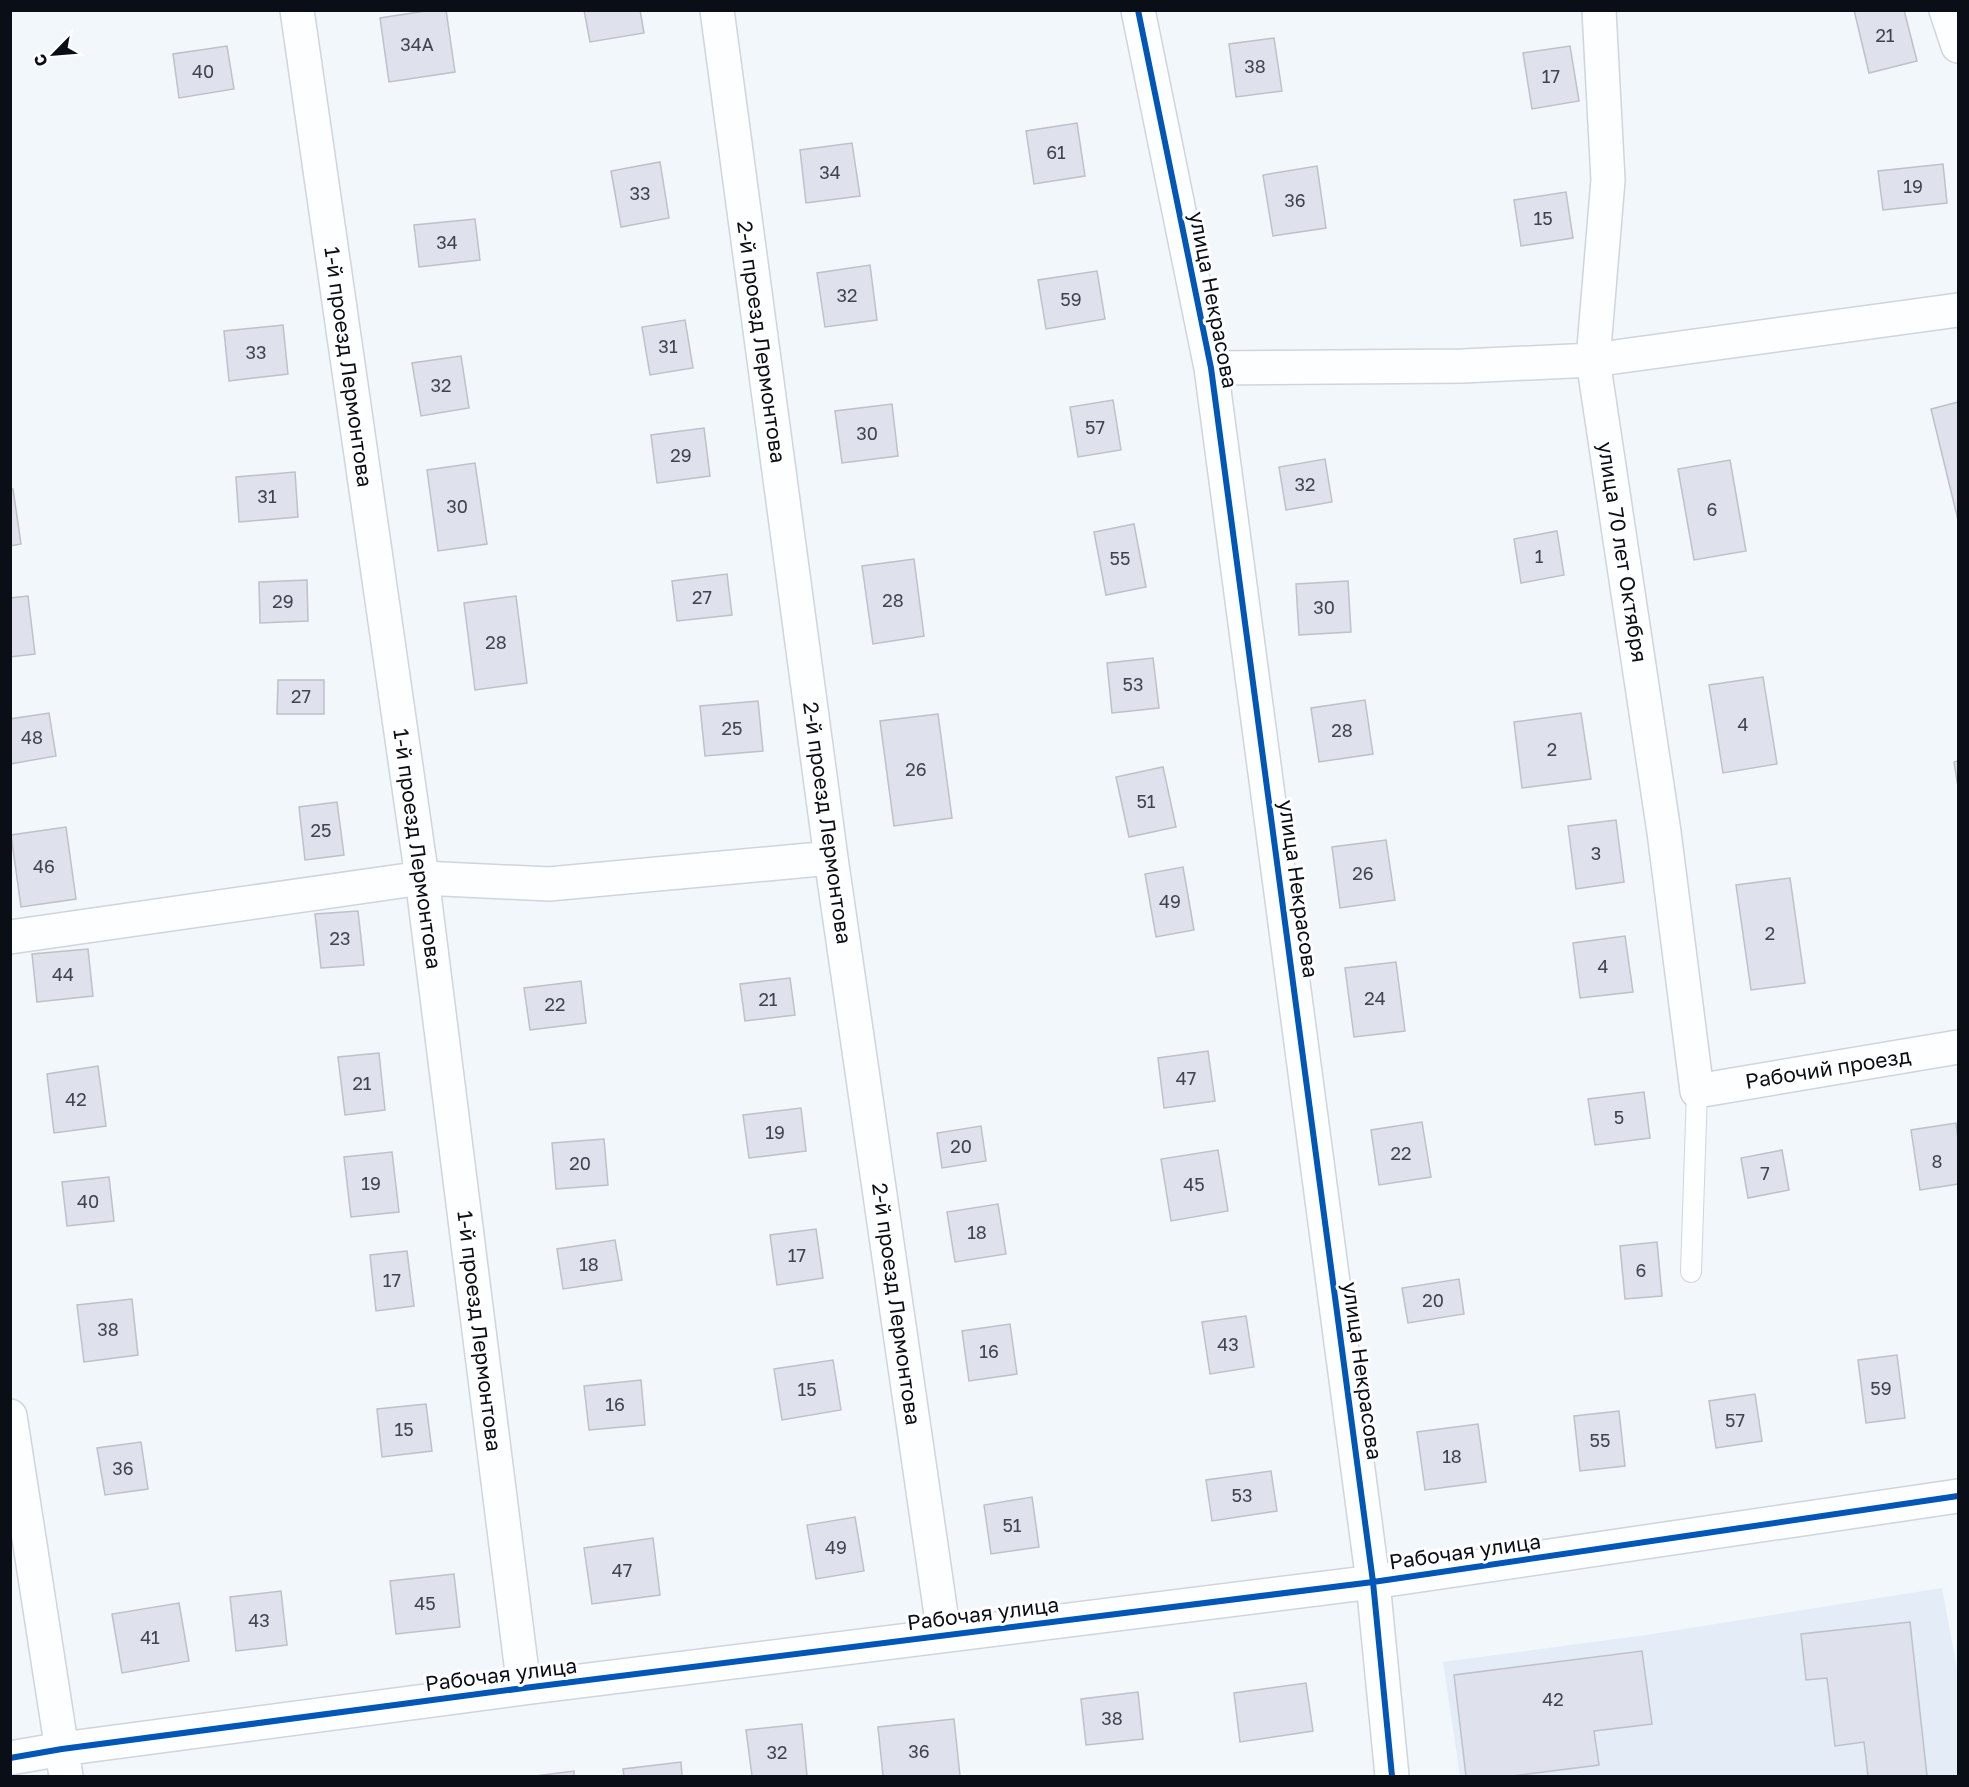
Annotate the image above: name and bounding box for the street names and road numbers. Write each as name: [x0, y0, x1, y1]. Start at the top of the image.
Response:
street label: улица Некрасова: [1184, 209, 1244, 390]
street label: 2-й проезд Лермонтова: [732, 219, 792, 465]
street label: 1-й проезд Лермонтова: [319, 245, 379, 489]
street label: улица 70 лет Октября: [1593, 440, 1653, 664]
street label: 2-й проезд Лермонтова: [798, 700, 858, 946]
street label: 1-й проезд Лермонтова: [388, 727, 448, 971]
street label: улица Некрасова: [1274, 798, 1324, 980]
street label: Рабочий проезд: [1743, 1042, 1913, 1094]
street label: 2-й проезд Лермонтова: [867, 1181, 927, 1427]
street label: 1-й проезд Лермонтова: [452, 1209, 508, 1453]
street label: улица Некрасова: [1338, 1280, 1388, 1462]
street label: Рабочая улица: [1387, 1527, 1542, 1575]
street label: Рабочая улица: [905, 1591, 1060, 1635]
street label: Рабочая улица: [423, 1652, 578, 1696]

